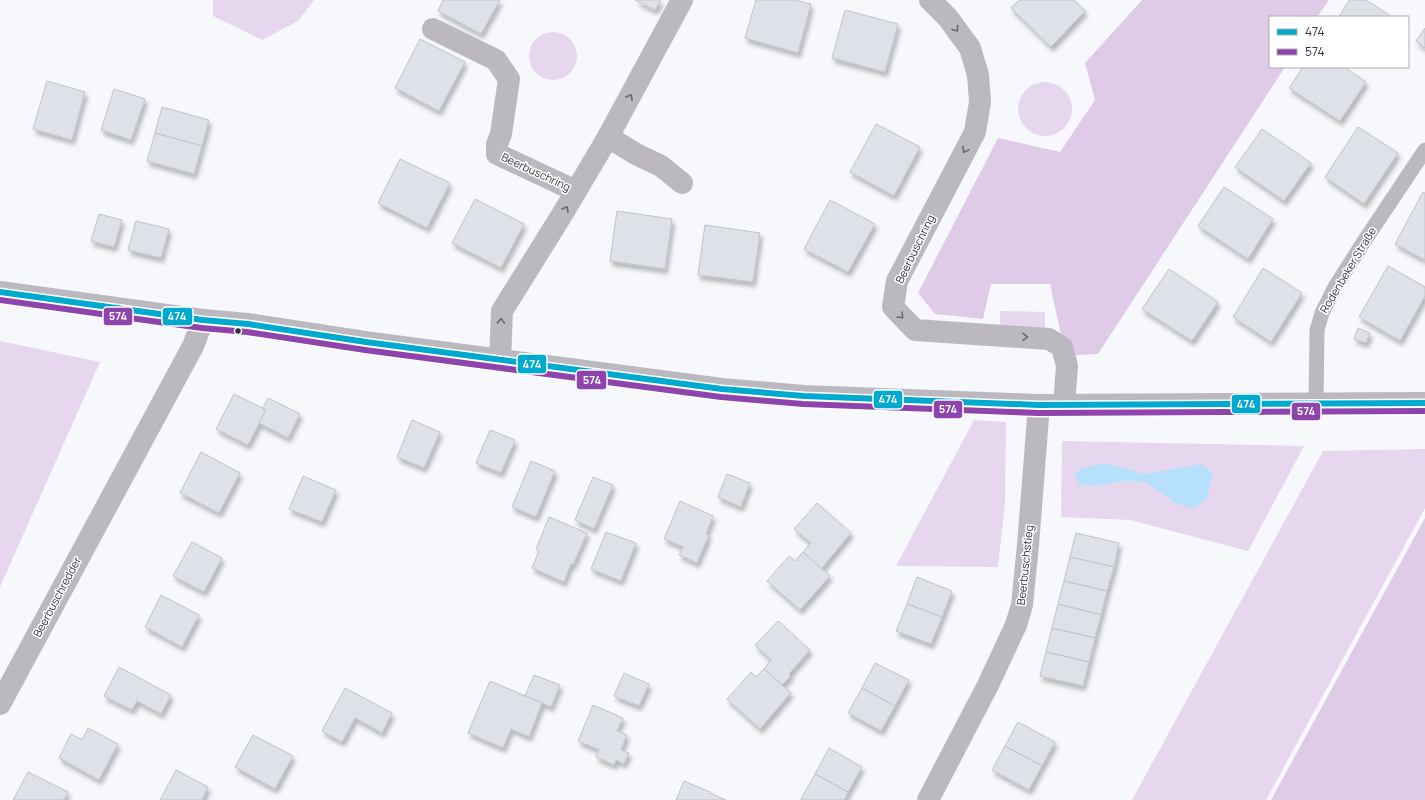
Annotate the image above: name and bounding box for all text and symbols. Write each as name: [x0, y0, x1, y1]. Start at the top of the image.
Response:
legend: [1269, 16, 1409, 68]
text: 474: [1305, 23, 1325, 40]
one-way arrow: [951, 24, 958, 31]
text: 574: [1305, 43, 1325, 60]
one-way arrow: [626, 93, 633, 101]
one-way arrow: [963, 146, 970, 153]
street label: Beerbuschring: [499, 149, 573, 194]
one-way arrow: [561, 206, 568, 213]
street label: Beerbuschring: [891, 212, 938, 286]
street label: Rodenbeker Straße: [1316, 224, 1379, 315]
line badge: 574: [103, 307, 133, 326]
line badge: 474: [162, 307, 193, 326]
text: 574: [109, 308, 128, 323]
text: 474: [168, 308, 187, 323]
one-way arrow: [896, 311, 904, 319]
one-way arrow: [497, 318, 505, 324]
unlabelled marker: [233, 326, 243, 336]
one-way arrow: [1022, 333, 1028, 342]
line badge: 474: [517, 354, 547, 374]
text: 474: [523, 356, 542, 371]
line badge: 574: [576, 370, 607, 390]
text: 574: [583, 372, 602, 387]
line badge: 474: [873, 390, 903, 409]
text: 474: [879, 391, 898, 406]
line badge: 474: [1231, 394, 1261, 414]
text: 474: [1237, 396, 1256, 411]
line badge: 574: [933, 400, 963, 419]
text: 574: [939, 401, 958, 416]
line badge: 574: [1291, 402, 1321, 421]
text: 574: [1297, 403, 1316, 418]
street label: Beerbuschstieg: [1013, 524, 1036, 606]
street label: Beerbuschredder: [29, 554, 84, 639]

